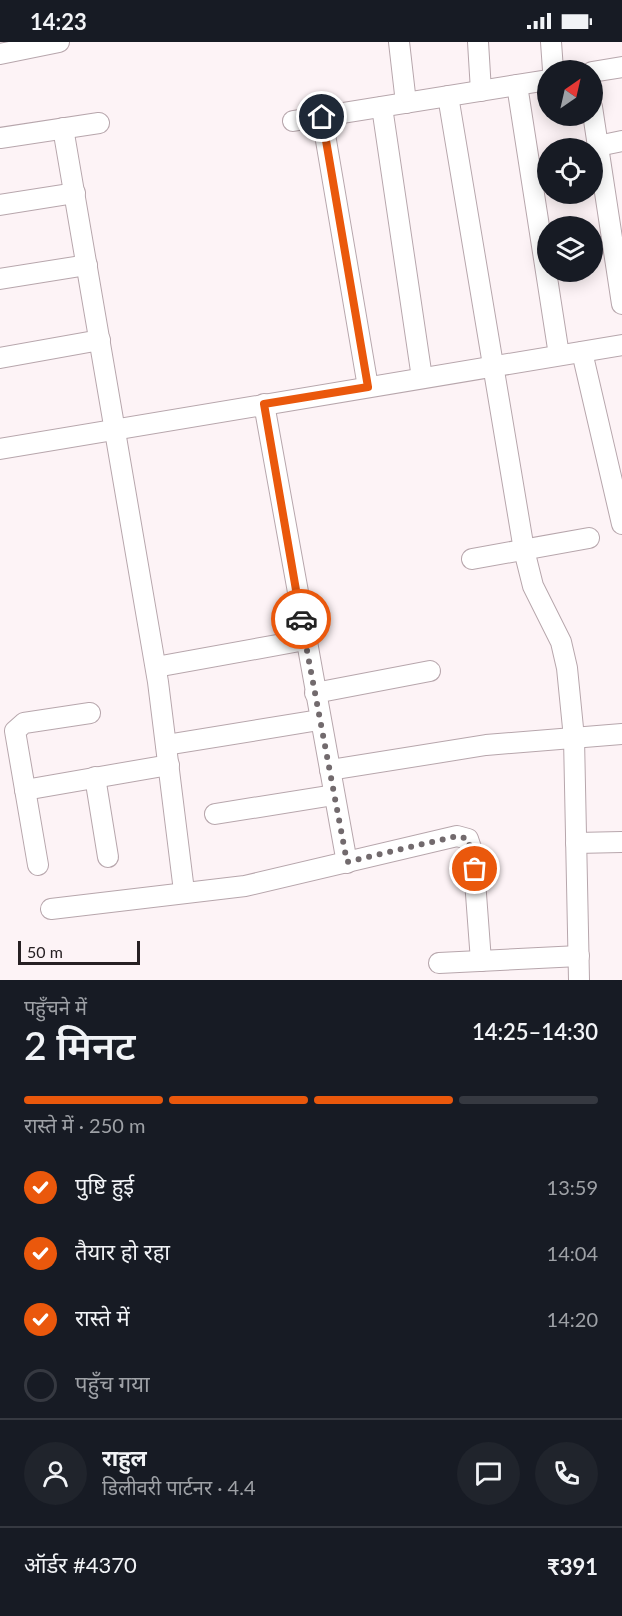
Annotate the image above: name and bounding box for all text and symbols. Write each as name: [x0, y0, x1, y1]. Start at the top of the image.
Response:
text: 14:23: [30, 8, 87, 35]
north arrow: [537, 60, 603, 126]
map controls: [537, 60, 603, 282]
pin: [296, 91, 347, 142]
icon: home: [305, 100, 338, 133]
button: locate: [537, 138, 603, 204]
button: layers: [537, 216, 603, 282]
courier: [271, 589, 331, 649]
icon: car: [285, 603, 318, 636]
pin: [449, 843, 500, 894]
icon: bag: [458, 852, 491, 885]
scale bar: [18, 938, 140, 965]
text: 50 m: [27, 942, 63, 961]
text: पहुँचने में: [24, 995, 87, 1019]
text: 14:25–14:30: [472, 1018, 598, 1045]
text: 2 मिनट: [24, 1022, 136, 1068]
text: रास्ते में · 250 m: [24, 1113, 145, 1137]
icon: check: [24, 1171, 57, 1204]
text: पुष्टि हुई: [75, 1172, 134, 1199]
text: 13:59: [547, 1175, 598, 1199]
icon: check: [24, 1237, 57, 1270]
text: तैयार हो रहा: [75, 1238, 170, 1265]
text: 14:04: [547, 1241, 598, 1265]
icon: check: [24, 1303, 57, 1336]
text: रास्ते में: [75, 1304, 130, 1331]
text: 14:20: [547, 1307, 598, 1331]
text: पहुँच गया: [75, 1370, 150, 1397]
button: person: [24, 1442, 87, 1505]
button: chat: [457, 1442, 520, 1505]
button: phone: [535, 1442, 598, 1505]
text: राहुल: [102, 1444, 147, 1471]
text: डिलीवरी पार्टनर · 4.4: [102, 1475, 255, 1499]
text: ऑर्डर #4370: [24, 1551, 137, 1578]
text: ₹391: [547, 1553, 598, 1580]

